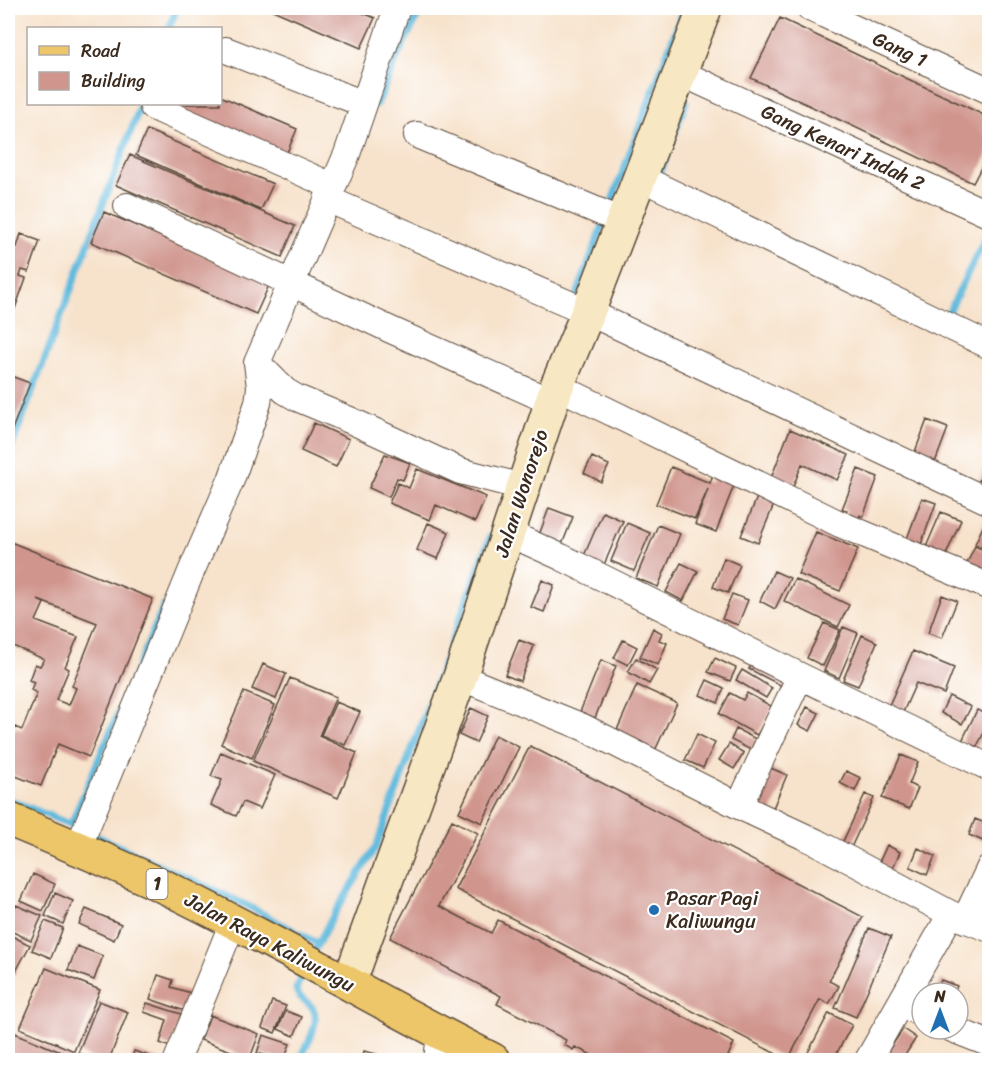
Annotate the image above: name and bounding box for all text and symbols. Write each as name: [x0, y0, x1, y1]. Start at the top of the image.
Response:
street label: Gang 1: [866, 22, 933, 77]
legend: [27, 27, 222, 105]
text: Road: [81, 35, 121, 67]
text: Building: [81, 65, 145, 97]
street label: Gang Kenari Indah 2: [755, 94, 931, 201]
street label: Jalan Wonorejo: [484, 425, 559, 563]
road number: 1: [146, 869, 168, 899]
place label: Pasar Pagi Kaliwungu: [666, 881, 760, 939]
street label: Jalan Raya Kaliwungu: [178, 882, 361, 1002]
marker: Pasar Pagi Kaliwungu: [647, 903, 661, 917]
north arrow: [910, 981, 970, 1041]
text: N: [933, 982, 946, 1011]

